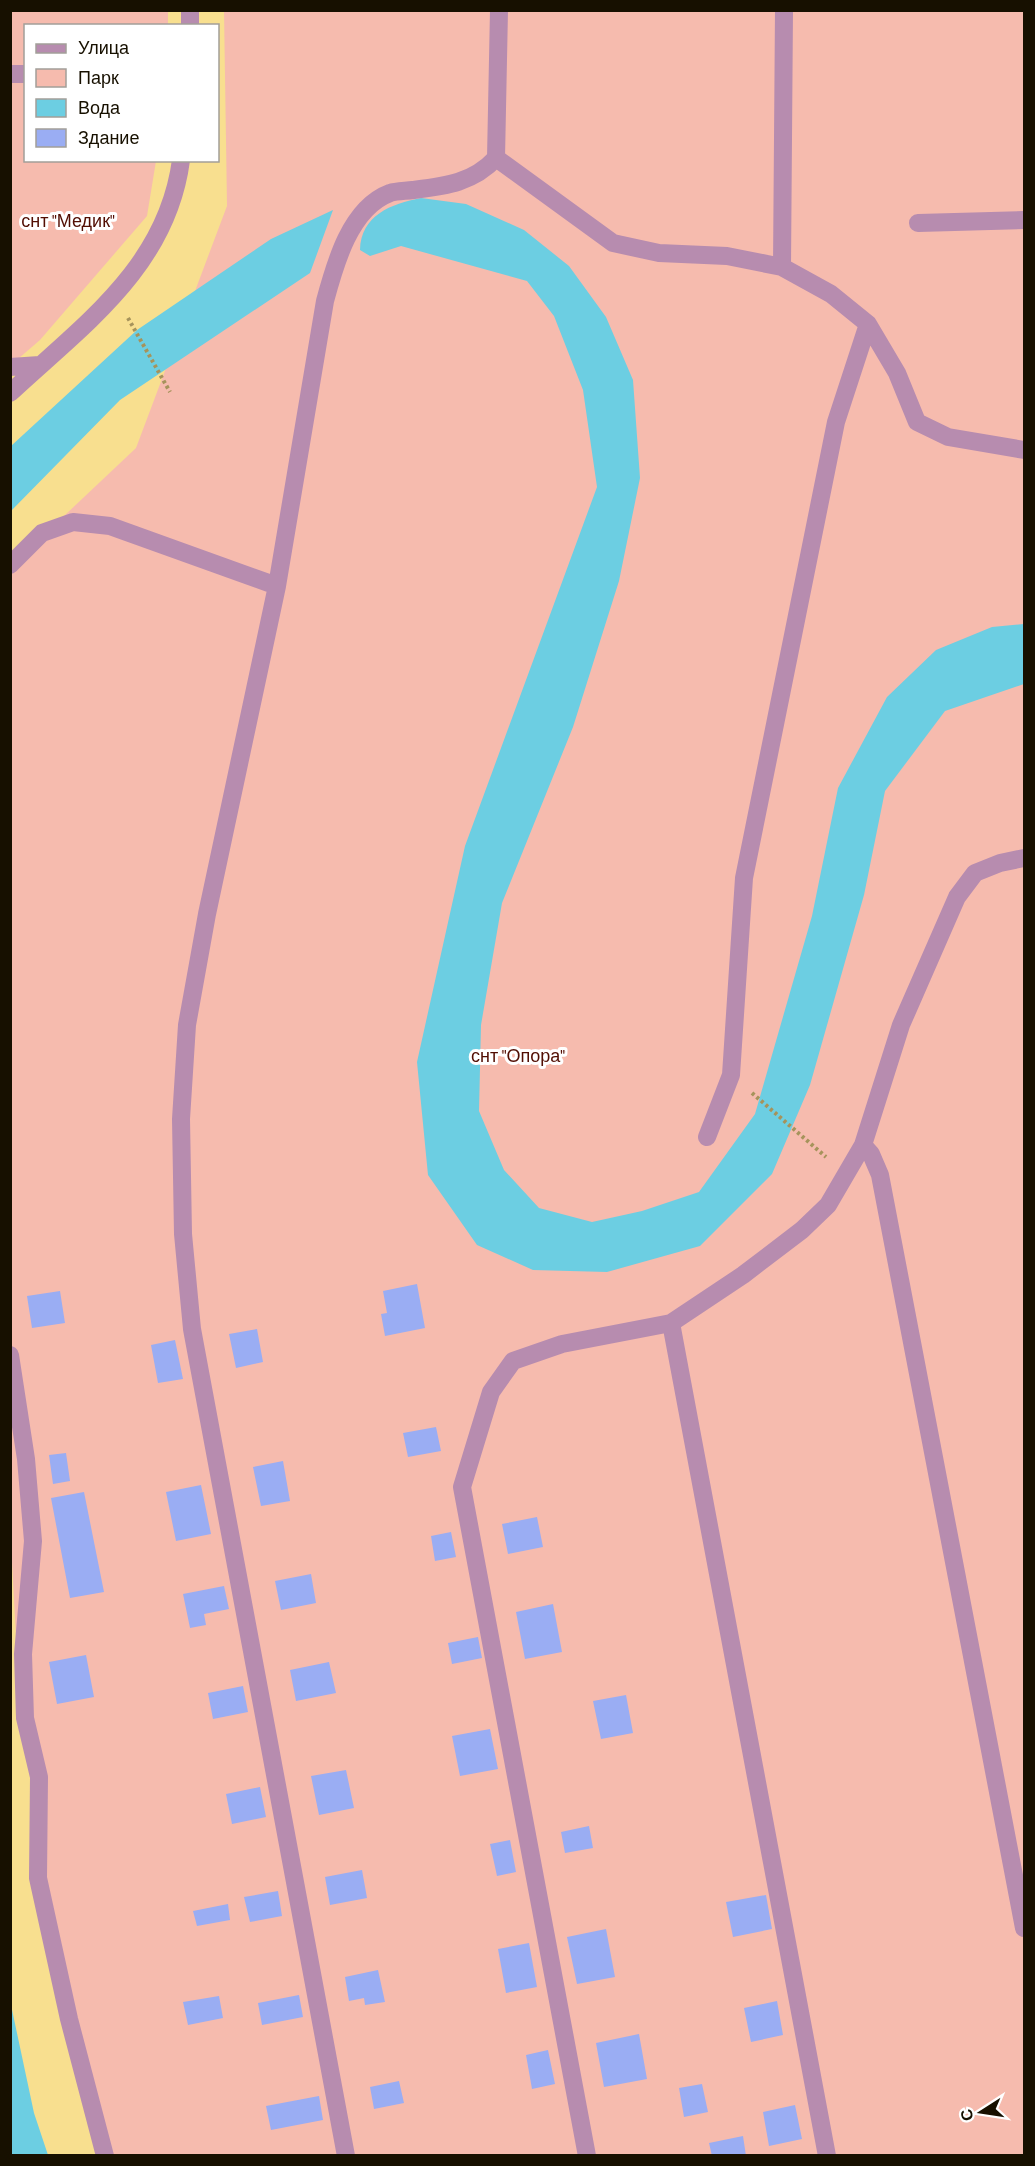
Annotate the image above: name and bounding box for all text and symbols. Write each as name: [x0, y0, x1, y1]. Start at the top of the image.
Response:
legend: [24, 24, 219, 162]
text: Улица: [78, 36, 130, 58]
text: Парк: [78, 66, 119, 88]
text: Вода: [78, 96, 121, 118]
text: Здание: [78, 126, 139, 148]
park label: снт "Медик": [21, 209, 115, 231]
park label: снт "Опора": [471, 1044, 565, 1066]
north arrow: [951, 2082, 1011, 2142]
text: С: [955, 2107, 976, 2123]

